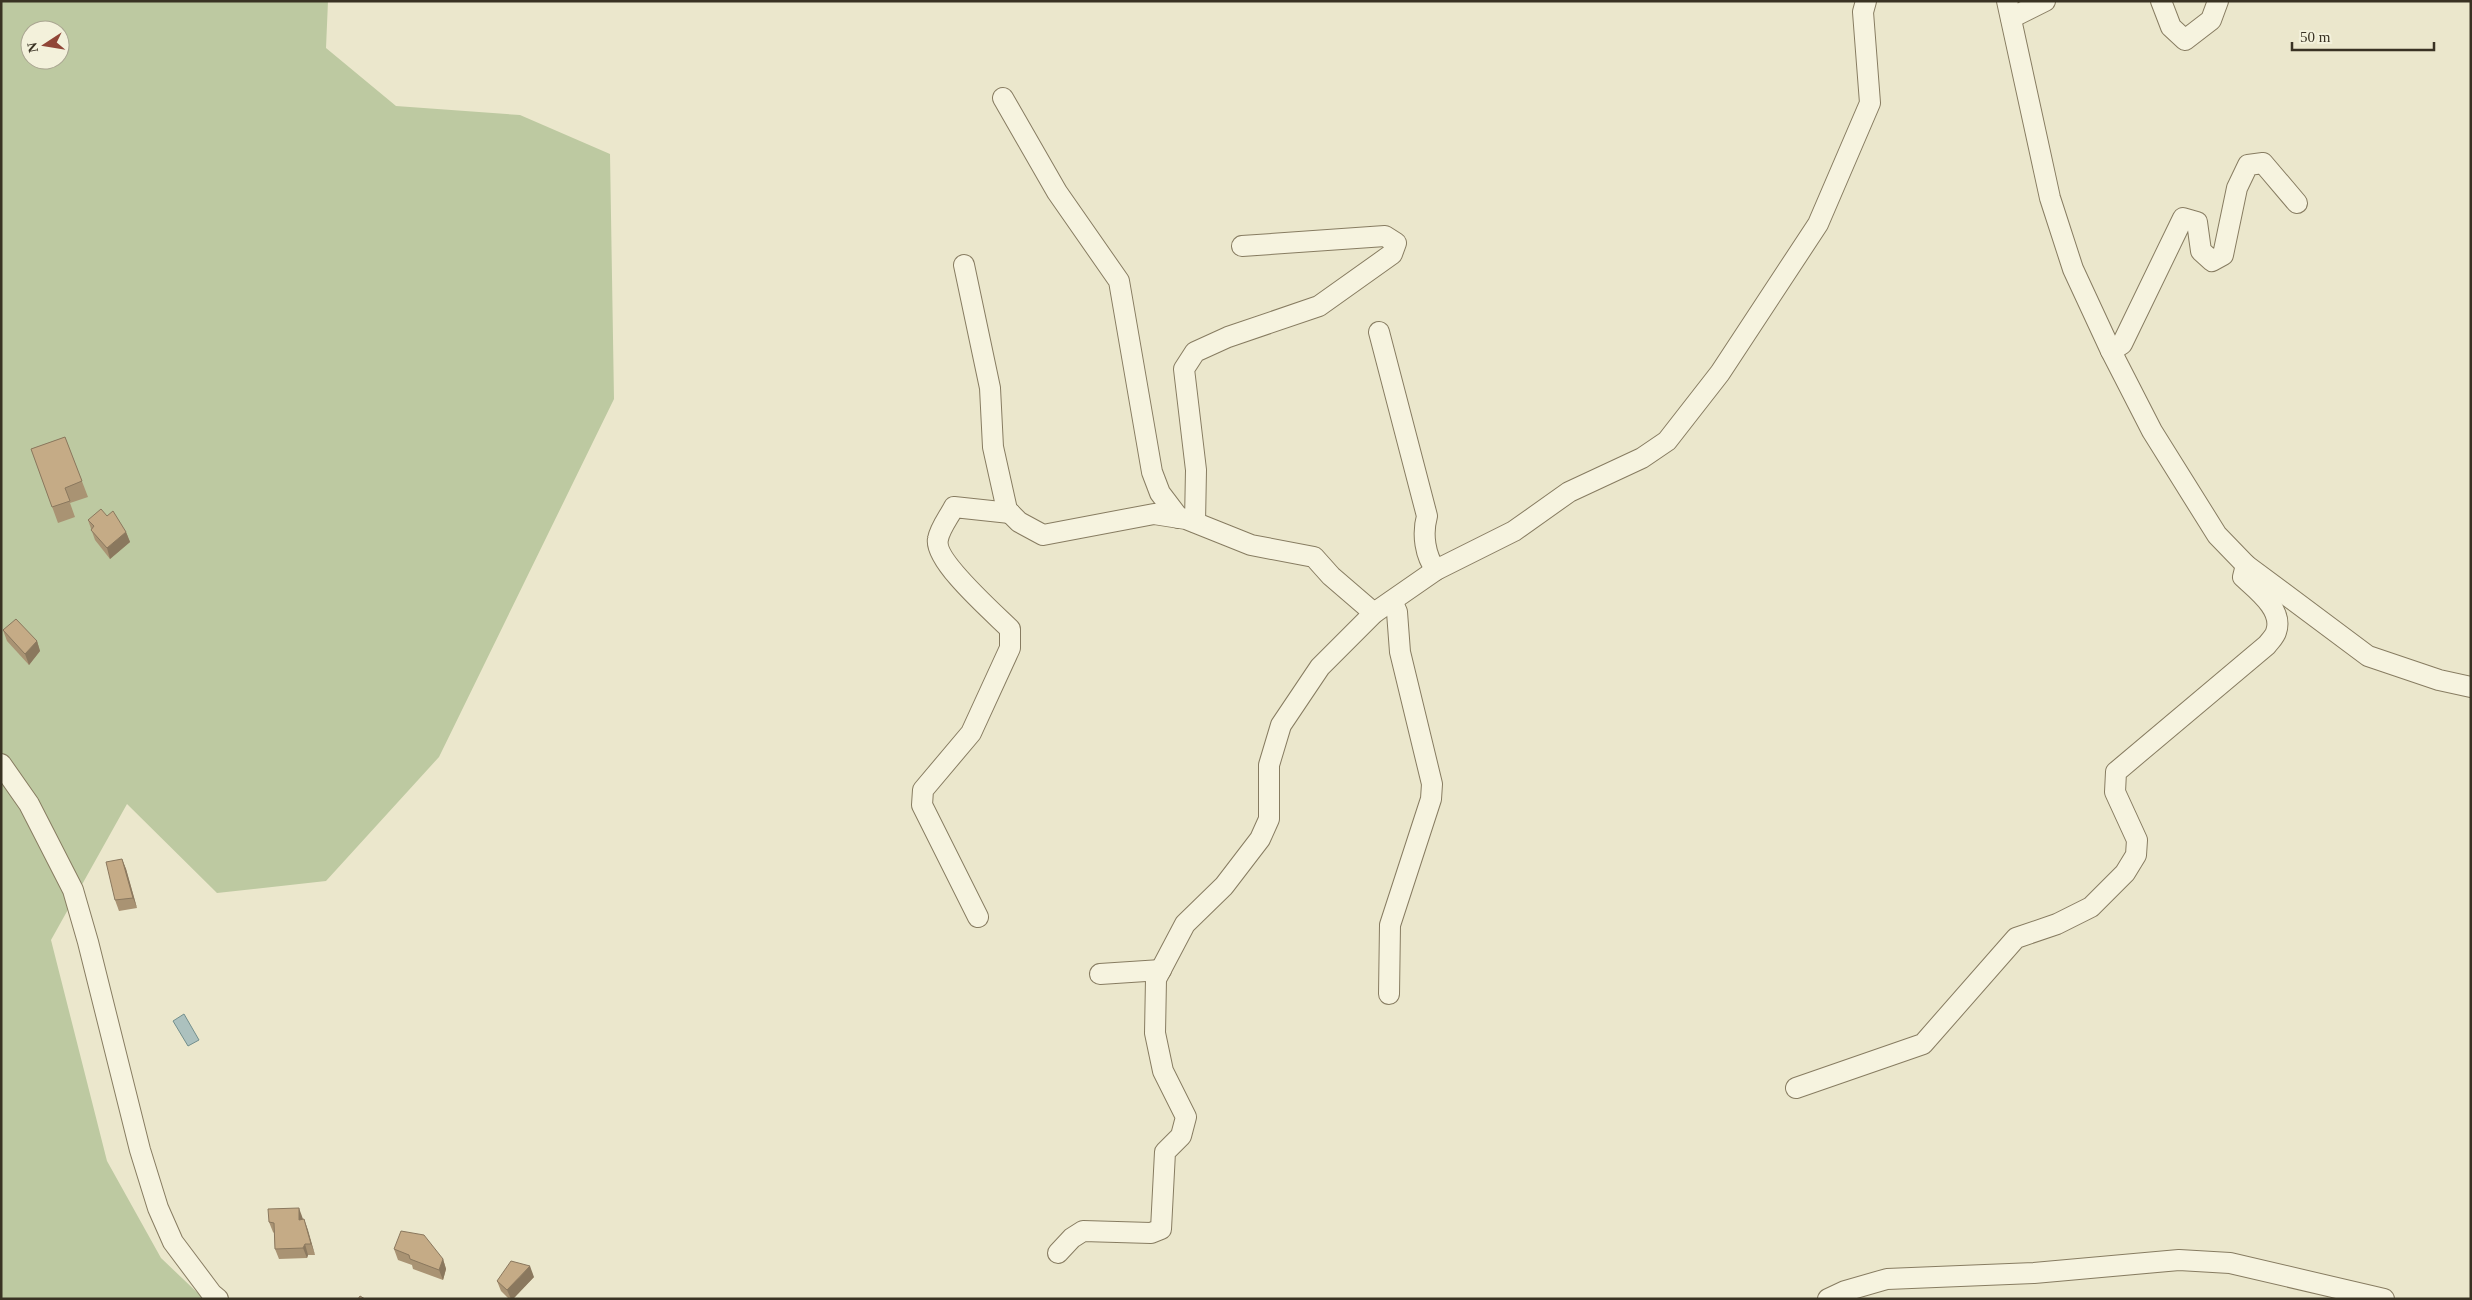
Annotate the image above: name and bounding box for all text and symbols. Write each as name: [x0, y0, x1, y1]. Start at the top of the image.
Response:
north arrow: [20, 20, 70, 70]
scale bar: [2292, 20, 2434, 52]
text: 50 m: [2300, 29, 2331, 45]
text: N: [24, 41, 41, 54]

